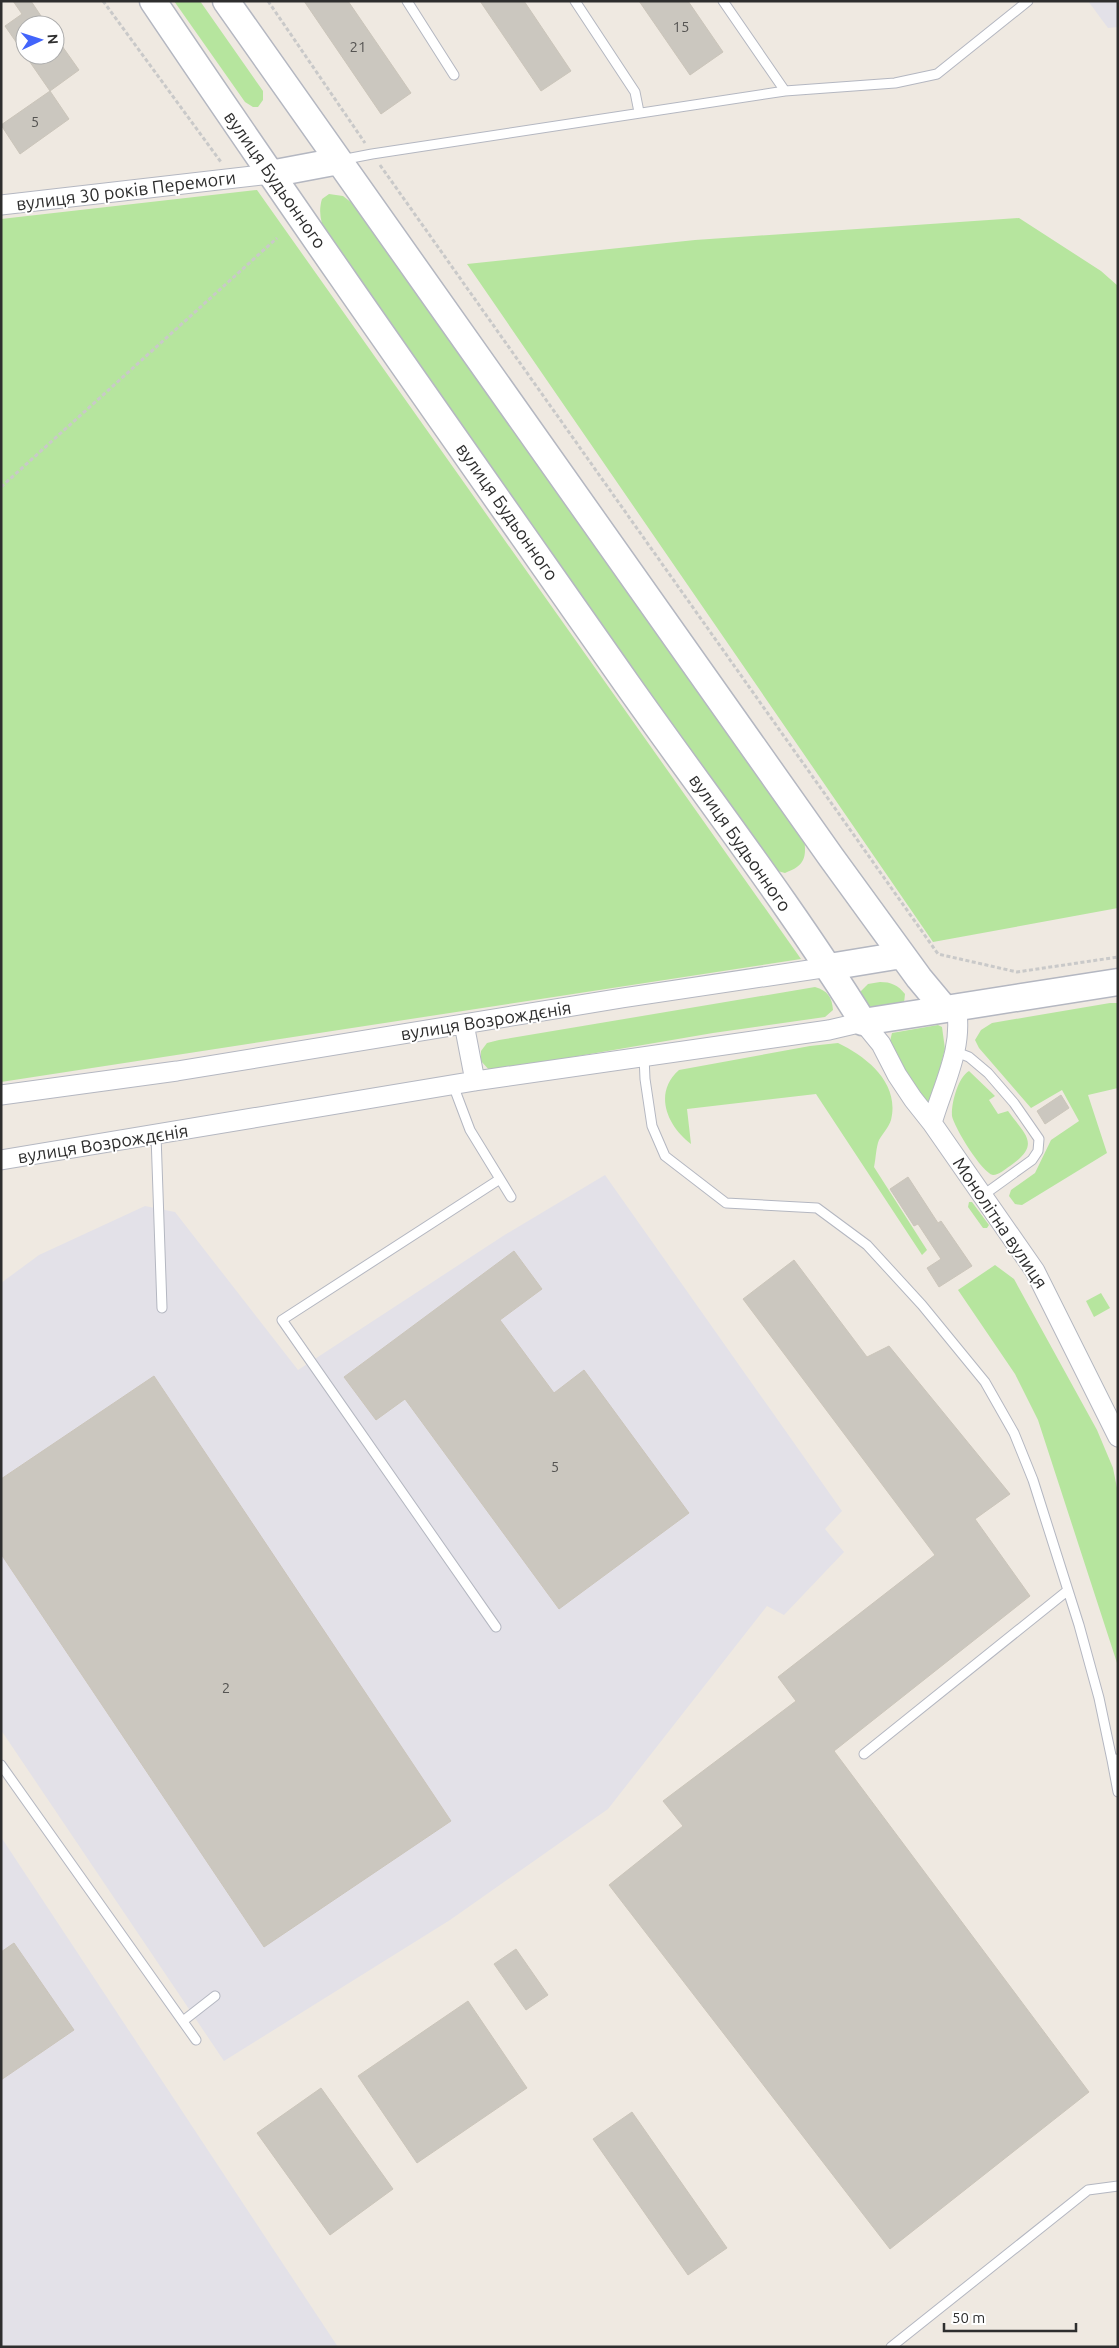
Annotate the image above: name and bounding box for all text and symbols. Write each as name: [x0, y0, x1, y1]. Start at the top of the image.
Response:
north arrow: [15, 15, 65, 65]
house number: 15: [673, 18, 689, 35]
text: N: [45, 33, 61, 45]
house number: 21: [350, 38, 366, 55]
street label: вулиця Будьонного: [221, 107, 331, 252]
house number: 5: [31, 113, 39, 130]
street label: вулиця 30 років Перемоги: [15, 167, 237, 213]
street label: вулиця Будьонного: [453, 439, 563, 584]
street label: вулиця Будьонного: [686, 770, 796, 915]
street label: вулиця Возрождєнія: [399, 997, 573, 1043]
street label: вулиця Возрождєнія: [16, 1120, 190, 1166]
street label: Монолітна вулиця: [950, 1153, 1052, 1292]
house number: 5: [551, 1458, 559, 1475]
house number: 2: [222, 1679, 230, 1696]
scale bar: [944, 2300, 1076, 2332]
text: 50 m: [952, 2309, 985, 2326]

